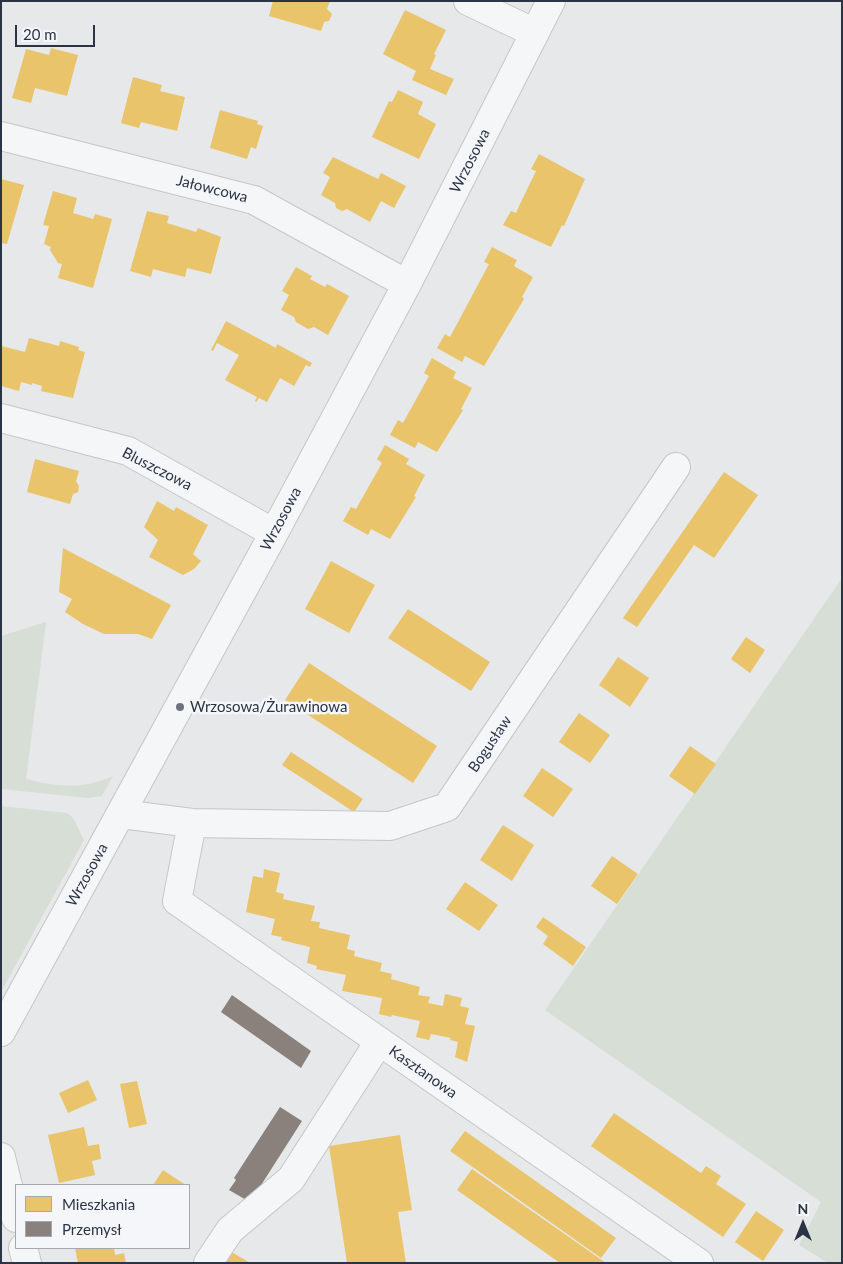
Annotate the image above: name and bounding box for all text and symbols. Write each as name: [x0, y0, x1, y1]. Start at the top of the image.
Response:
scale bar: [18, 15, 98, 47]
text: 20 m: [23, 25, 57, 43]
street label: Wrzosowa: [446, 126, 494, 196]
street label: Jałowcowa: [175, 171, 249, 207]
street label: Bluszczowa: [119, 444, 195, 494]
street label: Wrzosowa: [257, 484, 305, 554]
place label: Wrzosowa/Żurawinowa: [190, 698, 347, 716]
marker: Wrzosowa/Żurawinowa: [174, 701, 186, 713]
street label: Bogusław: [464, 712, 516, 776]
street label: Wrzosowa: [62, 840, 112, 910]
street label: Kasztanowa: [385, 1042, 461, 1102]
legend: [15, 1184, 190, 1249]
text: Mieszkania: [62, 1195, 135, 1213]
north arrow: [778, 1199, 828, 1249]
text: N: [798, 1200, 808, 1217]
text: Przemysł: [62, 1220, 122, 1238]

